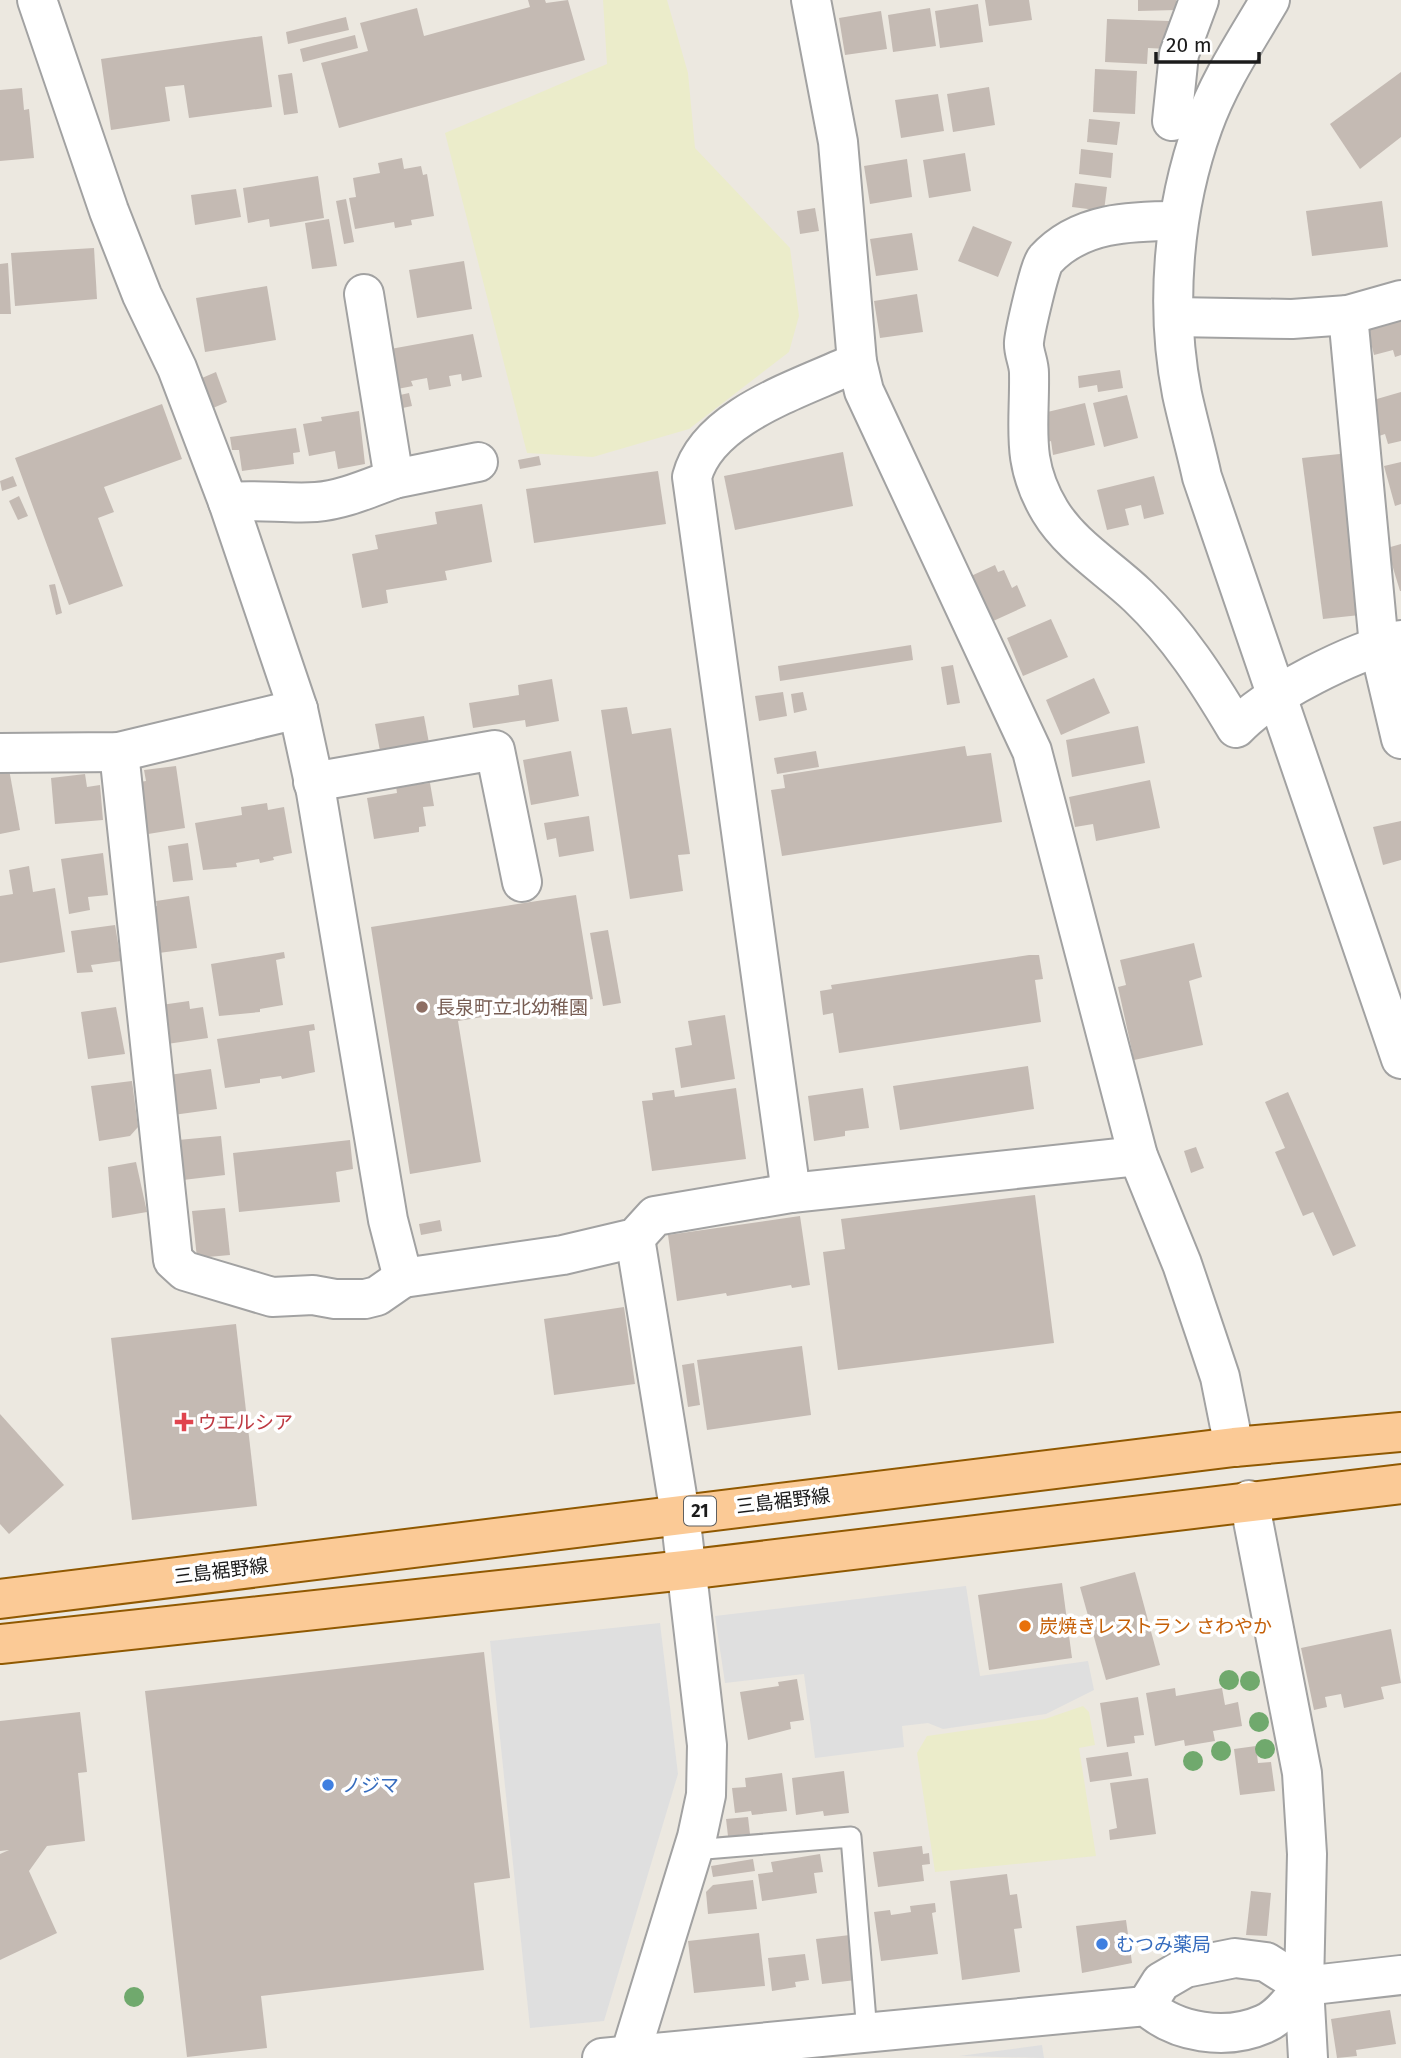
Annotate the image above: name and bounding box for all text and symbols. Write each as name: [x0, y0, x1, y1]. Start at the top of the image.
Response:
scale bar: [1156, 21, 1259, 65]
text: 20 m: [1166, 32, 1212, 58]
place label: 長泉町立北幼稚園: [436, 996, 588, 1019]
marker: 長泉町立北幼稚園: [414, 999, 430, 1015]
place label: ウエルシア: [198, 1411, 293, 1434]
marker: ウエルシア: [176, 1414, 192, 1430]
street label: 三島裾野線: [734, 1484, 832, 1518]
road number: 21: [684, 1496, 716, 1526]
street label: 三島裾野線: [172, 1554, 270, 1588]
place label: 炭焼きレストラン さわやか: [1039, 1615, 1272, 1638]
marker: 炭焼きレストラン さわやか: [1017, 1618, 1033, 1634]
place label: ノジマ: [342, 1774, 399, 1797]
marker: ノジマ: [320, 1777, 336, 1793]
place label: むつみ薬局: [1116, 1933, 1211, 1956]
marker: むつみ薬局: [1094, 1936, 1110, 1952]

